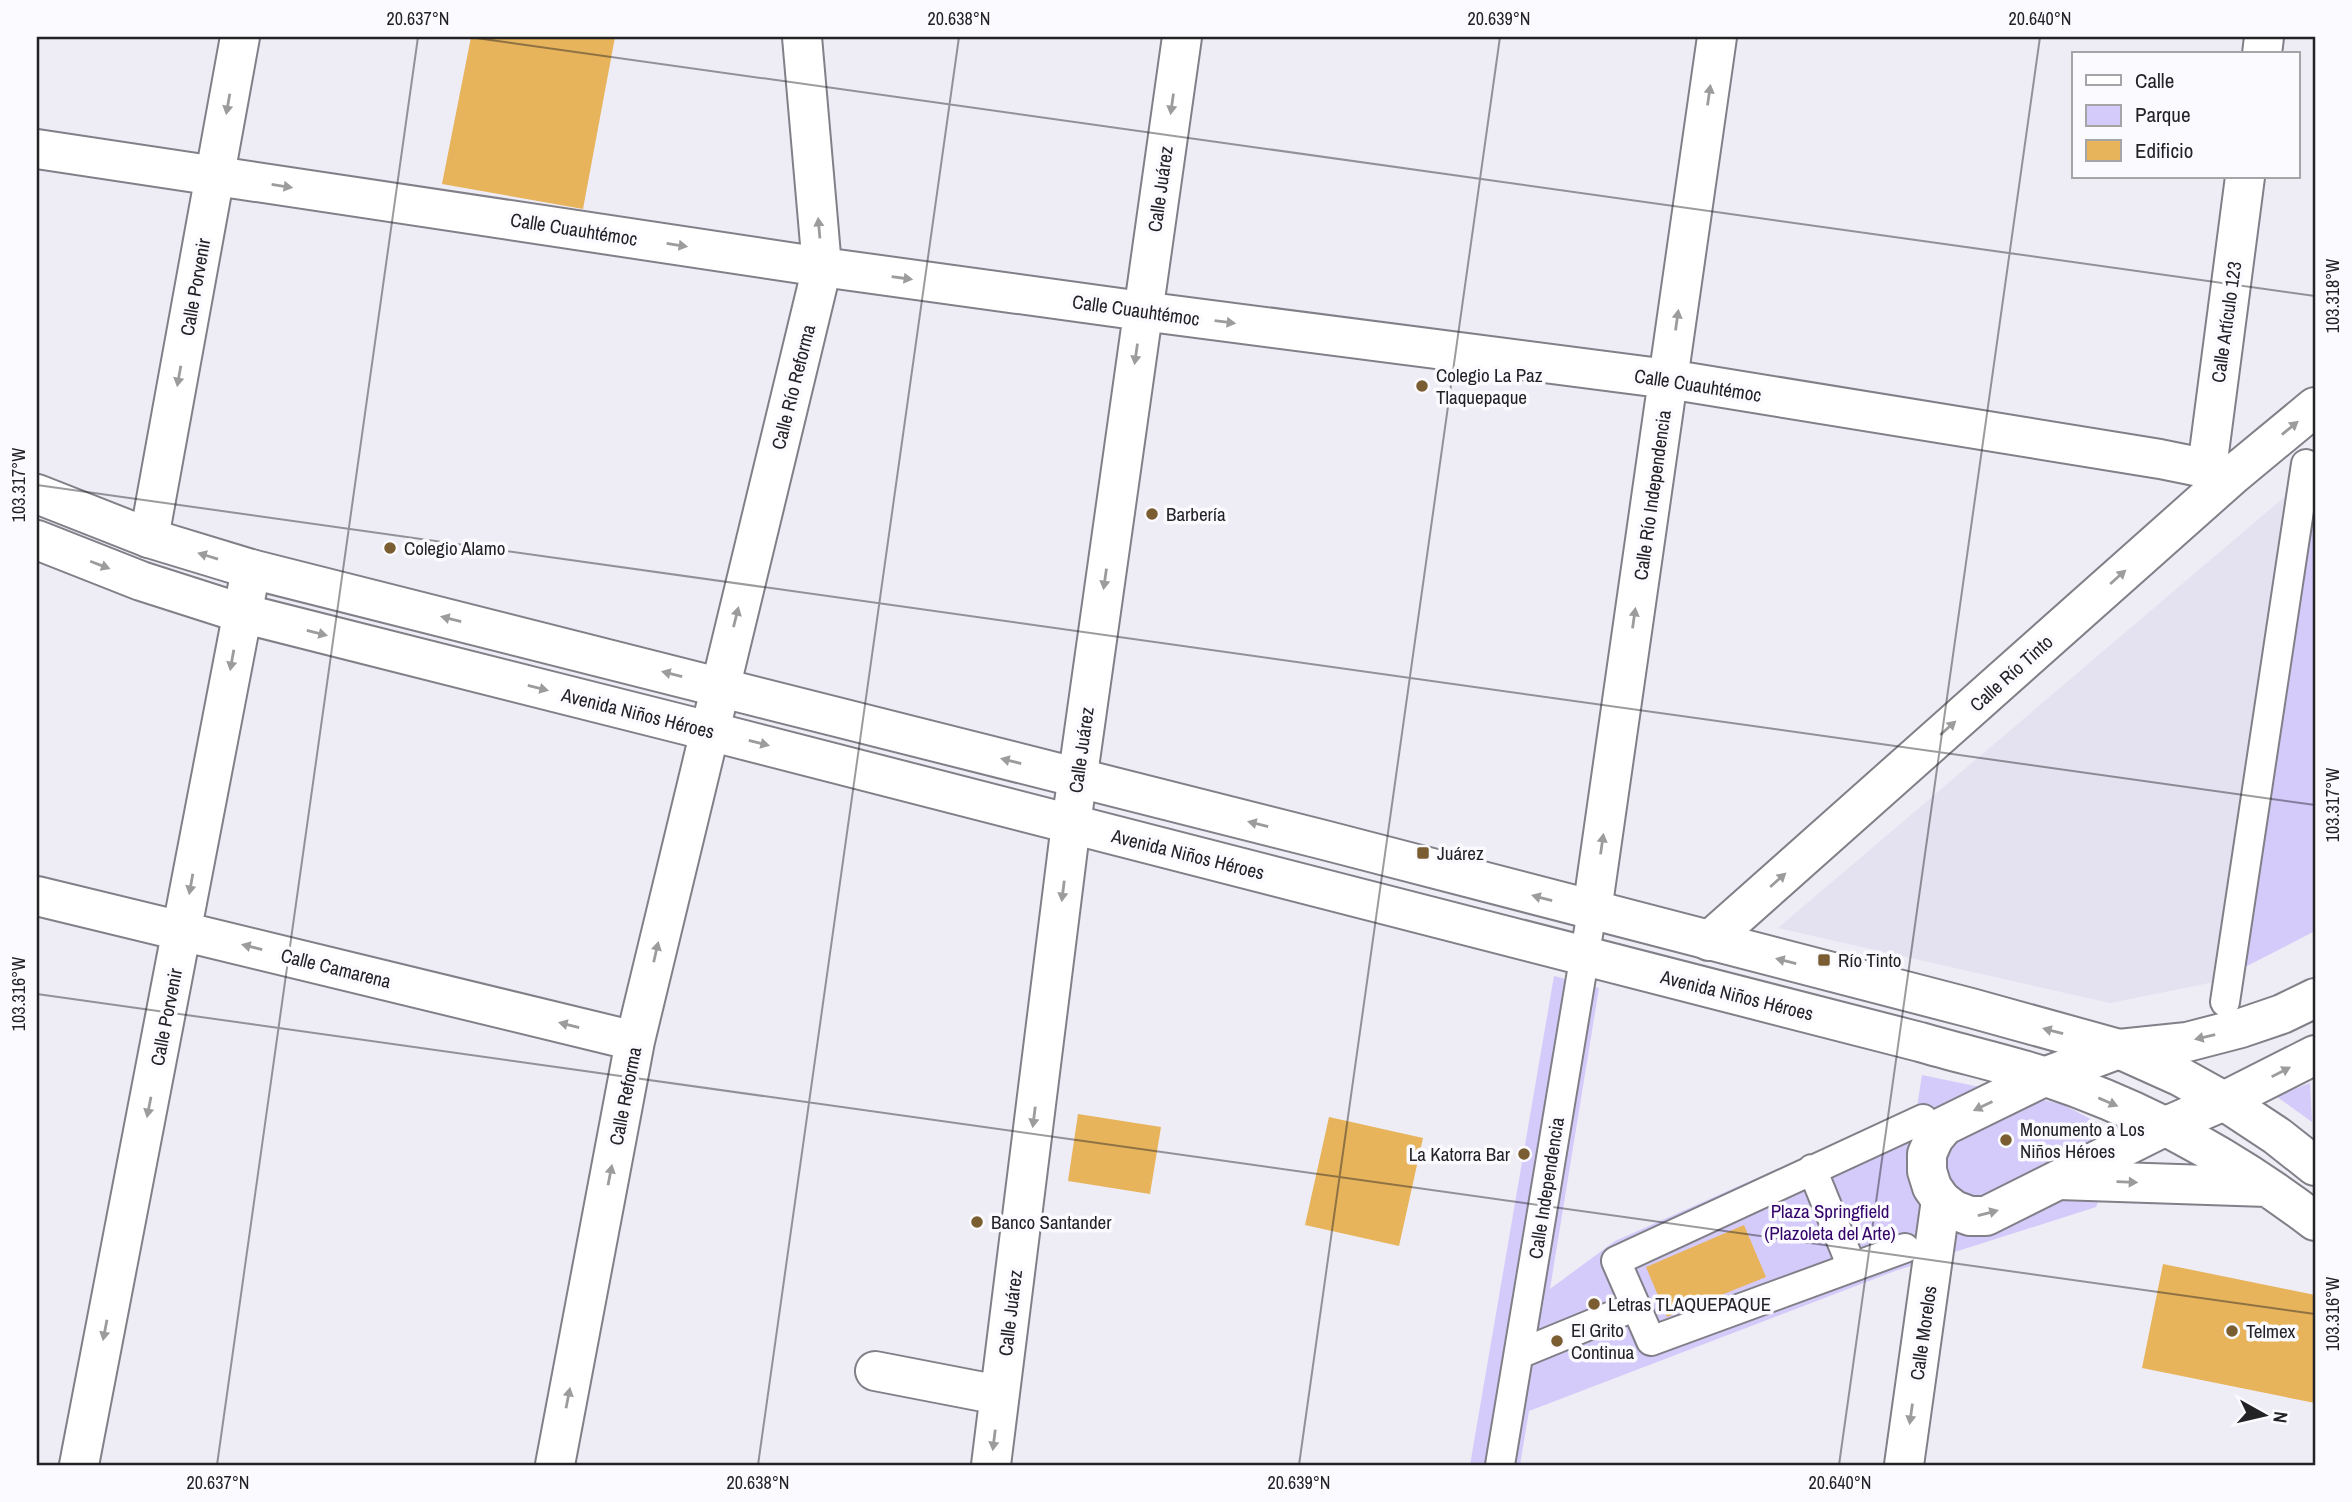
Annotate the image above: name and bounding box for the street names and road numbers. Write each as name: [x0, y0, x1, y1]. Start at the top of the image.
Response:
street label: Calle Juárez: [1141, 144, 1179, 234]
street label: Calle Cuauhtémoc: [509, 206, 640, 252]
street label: Calle Porvenir: [174, 235, 217, 338]
street label: Calle Artículo 123: [2205, 260, 2247, 384]
street label: Calle Cuauhtémoc: [1071, 288, 1201, 332]
street label: Calle Río Reforma: [765, 321, 821, 452]
street label: Calle Cuauhtémoc: [1633, 362, 1764, 408]
street label: Calle Río Independencia: [1627, 408, 1677, 582]
street label: Calle Río Tinto: [1964, 629, 2058, 717]
street label: Avenida Niños Héroes: [558, 681, 717, 745]
street label: Calle Juárez: [1062, 705, 1100, 795]
street label: Avenida Niños Héroes: [1108, 822, 1267, 886]
street label: Calle Camarena: [278, 942, 394, 994]
street label: Avenida Niños Héroes: [1657, 963, 1816, 1027]
street label: Calle Porvenir: [144, 965, 188, 1068]
street label: Calle Reforma: [603, 1044, 647, 1147]
street label: Calle Independencia: [1522, 1115, 1570, 1261]
street label: Calle Juárez: [992, 1268, 1028, 1358]
street label: Calle Morelos: [1903, 1284, 1943, 1382]

